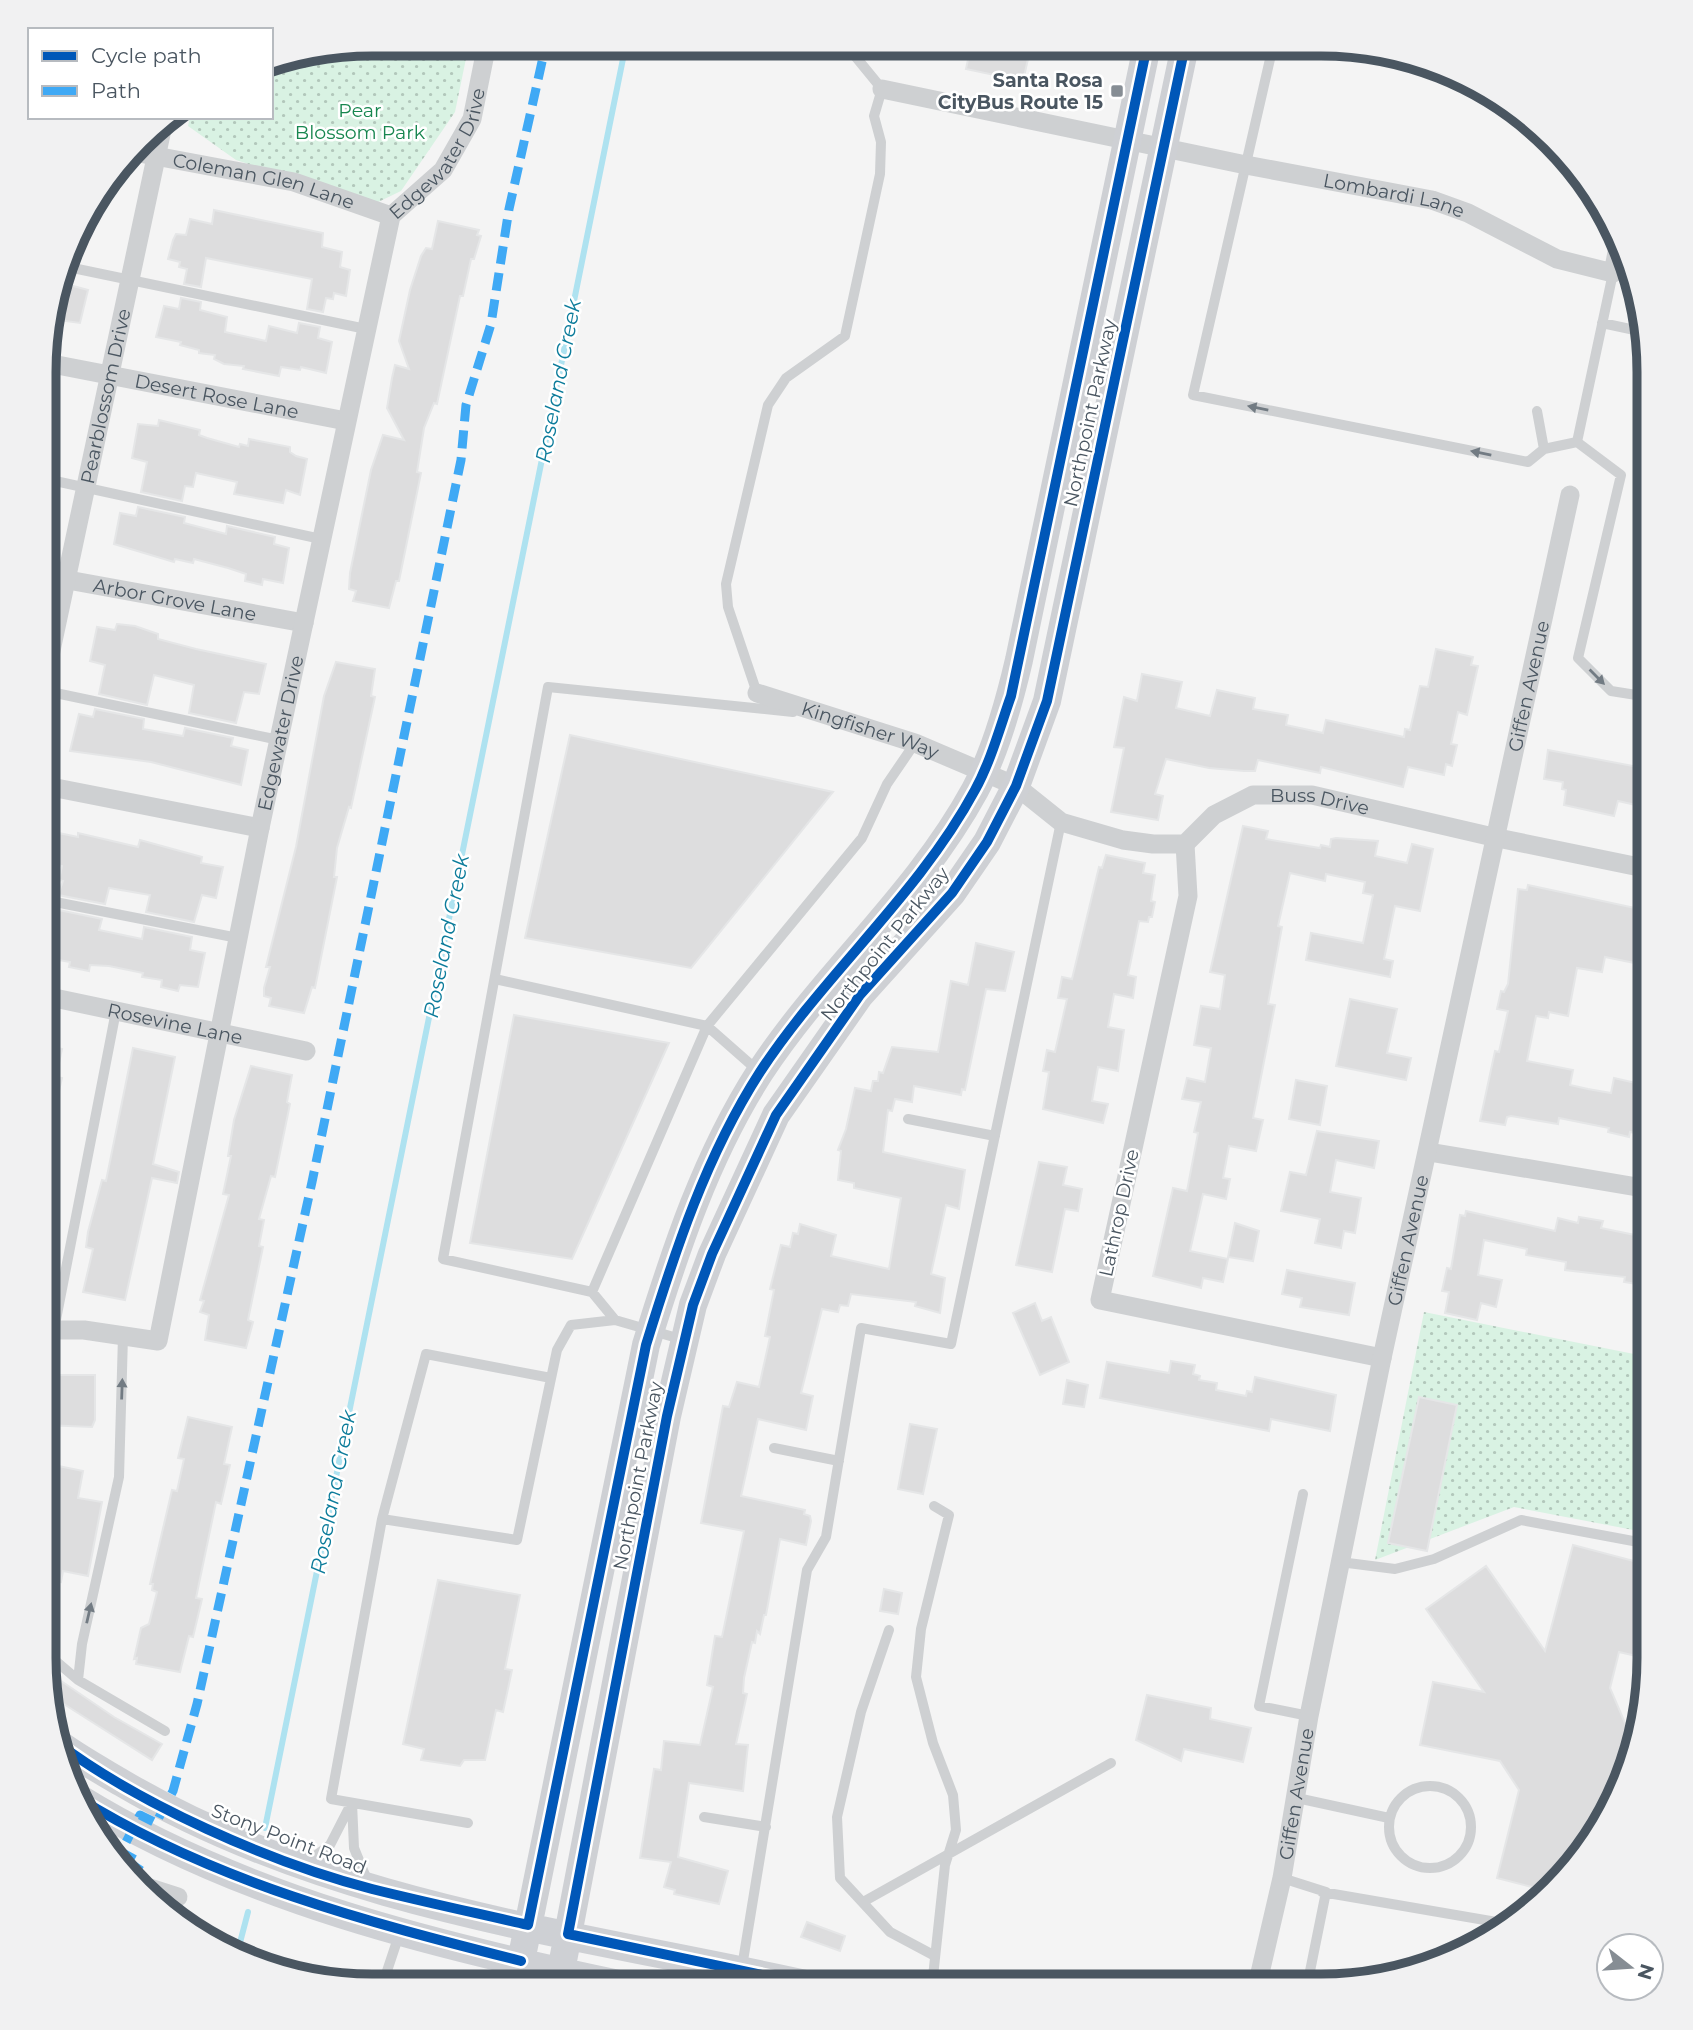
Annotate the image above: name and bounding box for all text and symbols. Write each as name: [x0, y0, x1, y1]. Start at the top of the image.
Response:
legend: [28, 28, 273, 119]
text: Cycle path: [91, 43, 202, 68]
place label: Santa Rosa CityBus Route 15: [938, 69, 1103, 114]
text: Path: [91, 78, 141, 103]
marker: Santa Rosa CityBus Route 15: [1109, 83, 1125, 99]
street label: Edgewater Drive: [384, 86, 489, 224]
park label: Pear Blossom Park: [295, 99, 426, 144]
street label: Coleman Glen Lane: [171, 148, 358, 214]
street label: Lombardi Lane: [1321, 168, 1468, 222]
water label: Roseland Creek: [530, 296, 586, 465]
street label: Pearblossom Drive: [75, 306, 135, 486]
street label: Northpoint Parkway: [1059, 316, 1121, 509]
street label: Desert Rose Lane: [133, 369, 301, 423]
one-way arrow: [1247, 403, 1269, 414]
one-way arrow: [1470, 448, 1492, 459]
street label: Arbor Grove Lane: [91, 573, 258, 626]
street label: Giffen Avenue: [1503, 618, 1554, 754]
street label: Edgewater Drive: [252, 653, 308, 813]
one-way arrow: [1589, 669, 1605, 685]
street label: Kingfisher Way: [799, 696, 943, 764]
street label: Buss Drive: [1270, 784, 1372, 819]
water label: Roseland Creek: [418, 851, 474, 1020]
street label: Northpoint Parkway: [816, 862, 955, 1026]
street label: Rosevine Lane: [105, 998, 245, 1049]
street label: Lathrop Drive: [1094, 1147, 1144, 1279]
street label: Giffen Avenue: [1382, 1172, 1433, 1308]
one-way arrow: [116, 1378, 127, 1400]
street label: Northpoint Parkway: [608, 1379, 668, 1572]
water label: Roseland Creek: [305, 1407, 361, 1576]
one-way arrow: [83, 1602, 94, 1624]
street label: Giffen Avenue: [1274, 1726, 1318, 1862]
street label: Stony Point Road: [208, 1799, 370, 1879]
north arrow: [1595, 1932, 1665, 2002]
text: N: [1633, 1961, 1659, 1983]

